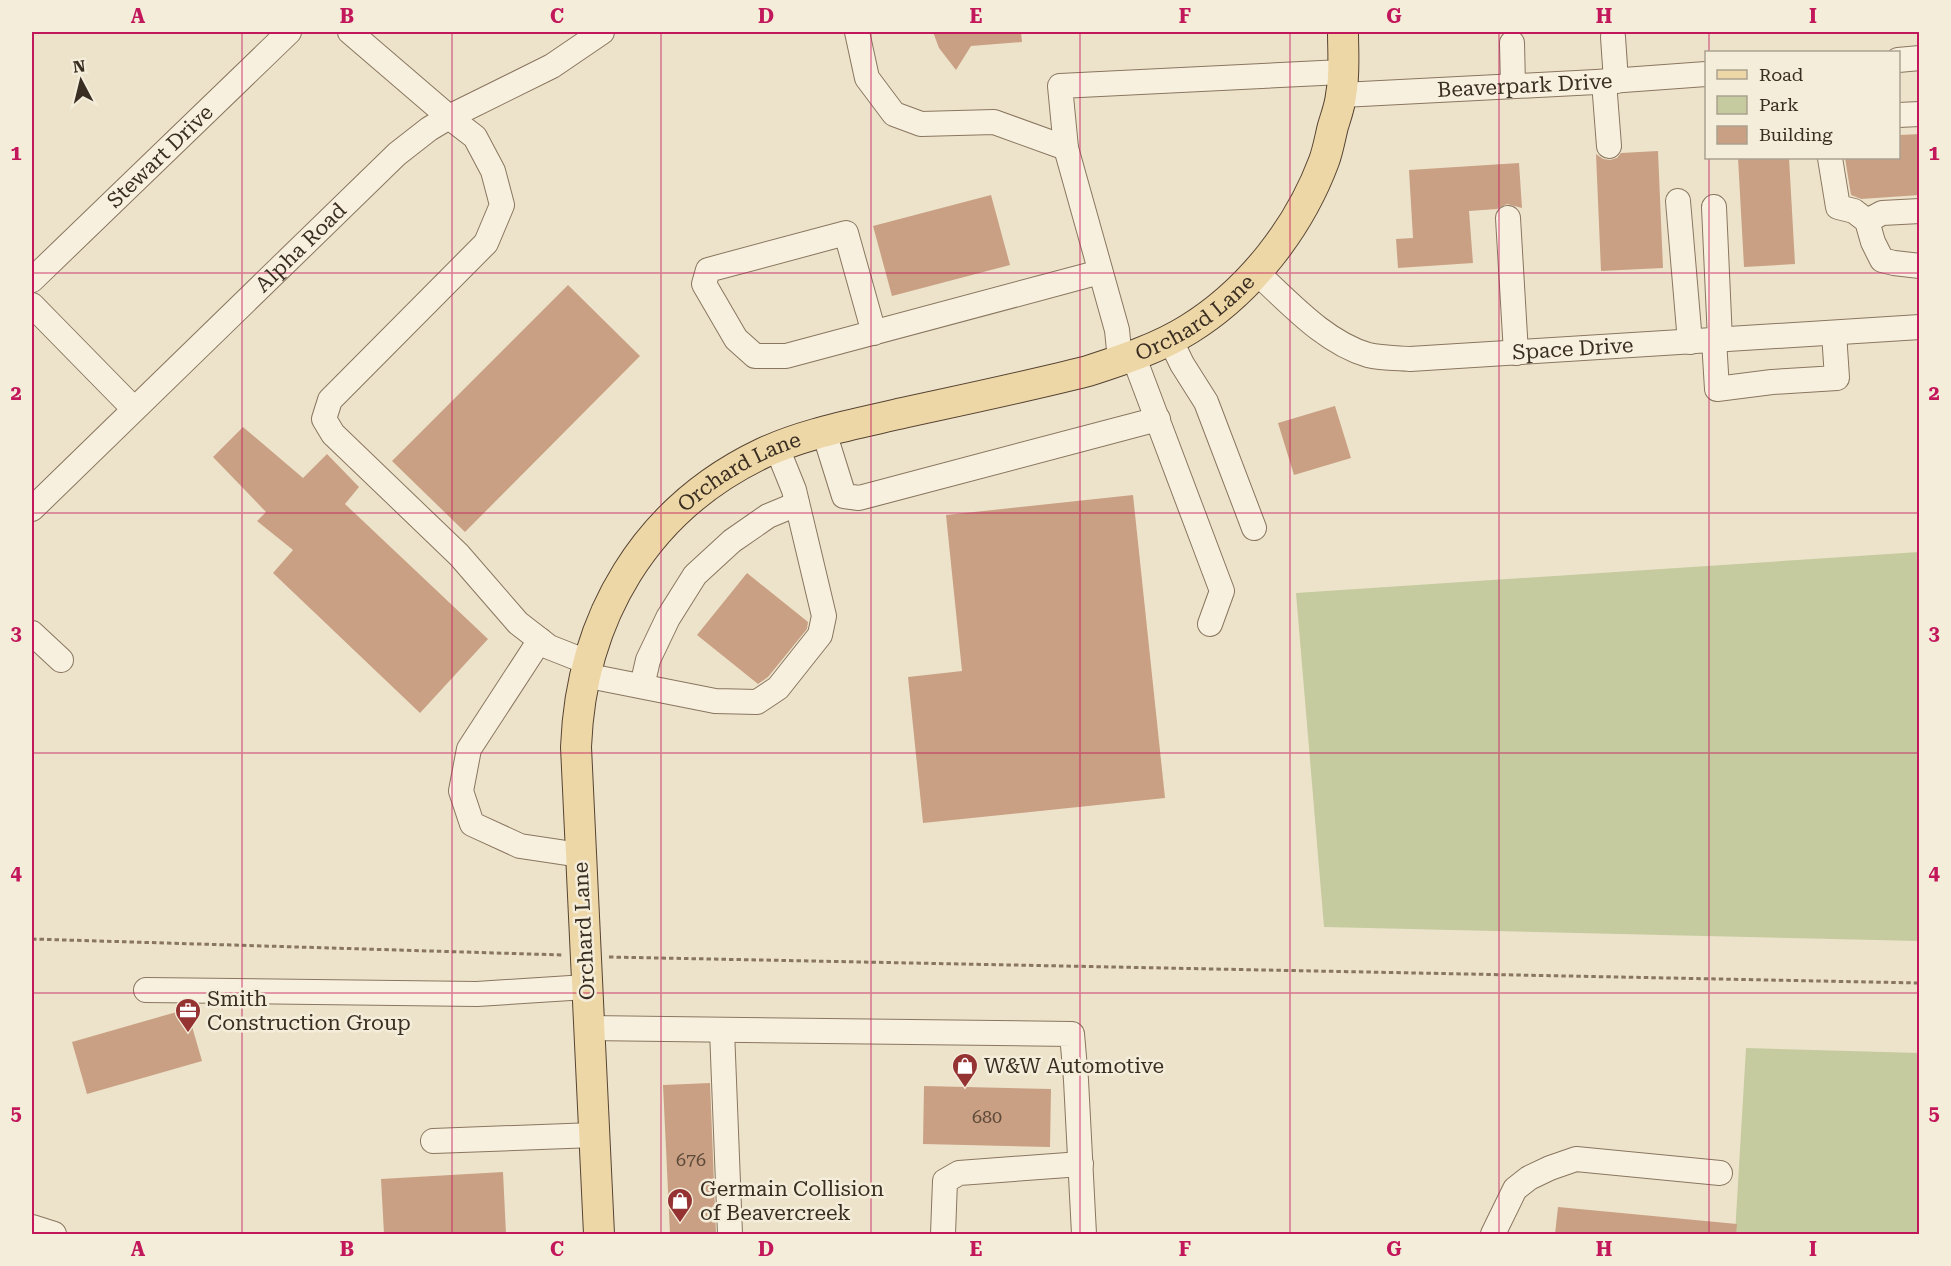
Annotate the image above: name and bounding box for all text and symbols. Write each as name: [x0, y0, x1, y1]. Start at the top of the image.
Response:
text: A: [131, 4, 146, 28]
text: B: [340, 4, 354, 28]
text: C: [550, 4, 564, 28]
text: D: [758, 4, 774, 28]
text: E: [970, 4, 983, 28]
text: F: [1179, 4, 1191, 28]
text: G: [1386, 4, 1402, 28]
text: H: [1596, 4, 1612, 28]
text: I: [1809, 4, 1817, 28]
north arrow: [51, 51, 111, 111]
legend: [1705, 51, 1900, 159]
text: N: [72, 56, 87, 77]
text: Road: [1759, 64, 1804, 85]
street label: Beaverpark Drive: [1437, 69, 1613, 102]
text: Park: [1759, 94, 1799, 115]
street label: Stewart Drive: [102, 100, 218, 213]
text: Building: [1759, 124, 1833, 145]
text: 1: [10, 141, 22, 165]
text: 1: [1928, 141, 1940, 165]
street label: Alpha Road: [250, 198, 352, 297]
street label: Orchard Lane: [1132, 270, 1259, 366]
street label: Space Drive: [1511, 333, 1634, 365]
text: 2: [10, 381, 22, 405]
text: 2: [1928, 381, 1940, 405]
street label: Orchard Lane: [673, 427, 804, 517]
text: 3: [10, 621, 22, 645]
text: 3: [1928, 621, 1940, 645]
text: 4: [10, 861, 22, 885]
street label: Orchard Lane: [568, 861, 600, 1001]
text: 4: [1928, 861, 1940, 885]
place label: Smith Construction Group: [207, 987, 411, 1035]
office icon: Smith Construction Group: [173, 996, 203, 1034]
shop icon: W&W Automotive: [950, 1051, 980, 1089]
place label: W&W Automotive: [984, 1054, 1164, 1078]
text: 5: [10, 1101, 22, 1125]
text: 5: [1928, 1101, 1940, 1125]
house number: 680: [972, 1106, 1002, 1127]
house number: 676: [676, 1149, 706, 1170]
place label: Germain Collision of Beavercreek: [700, 1177, 884, 1225]
shop icon: Germain Collision of Beavercreek: [665, 1186, 695, 1224]
text: A: [131, 1237, 146, 1261]
text: B: [340, 1237, 354, 1261]
text: C: [550, 1237, 564, 1261]
text: D: [758, 1237, 774, 1261]
text: E: [970, 1237, 983, 1261]
text: F: [1179, 1237, 1191, 1261]
text: G: [1386, 1237, 1402, 1261]
text: H: [1596, 1237, 1612, 1261]
text: I: [1809, 1237, 1817, 1261]

